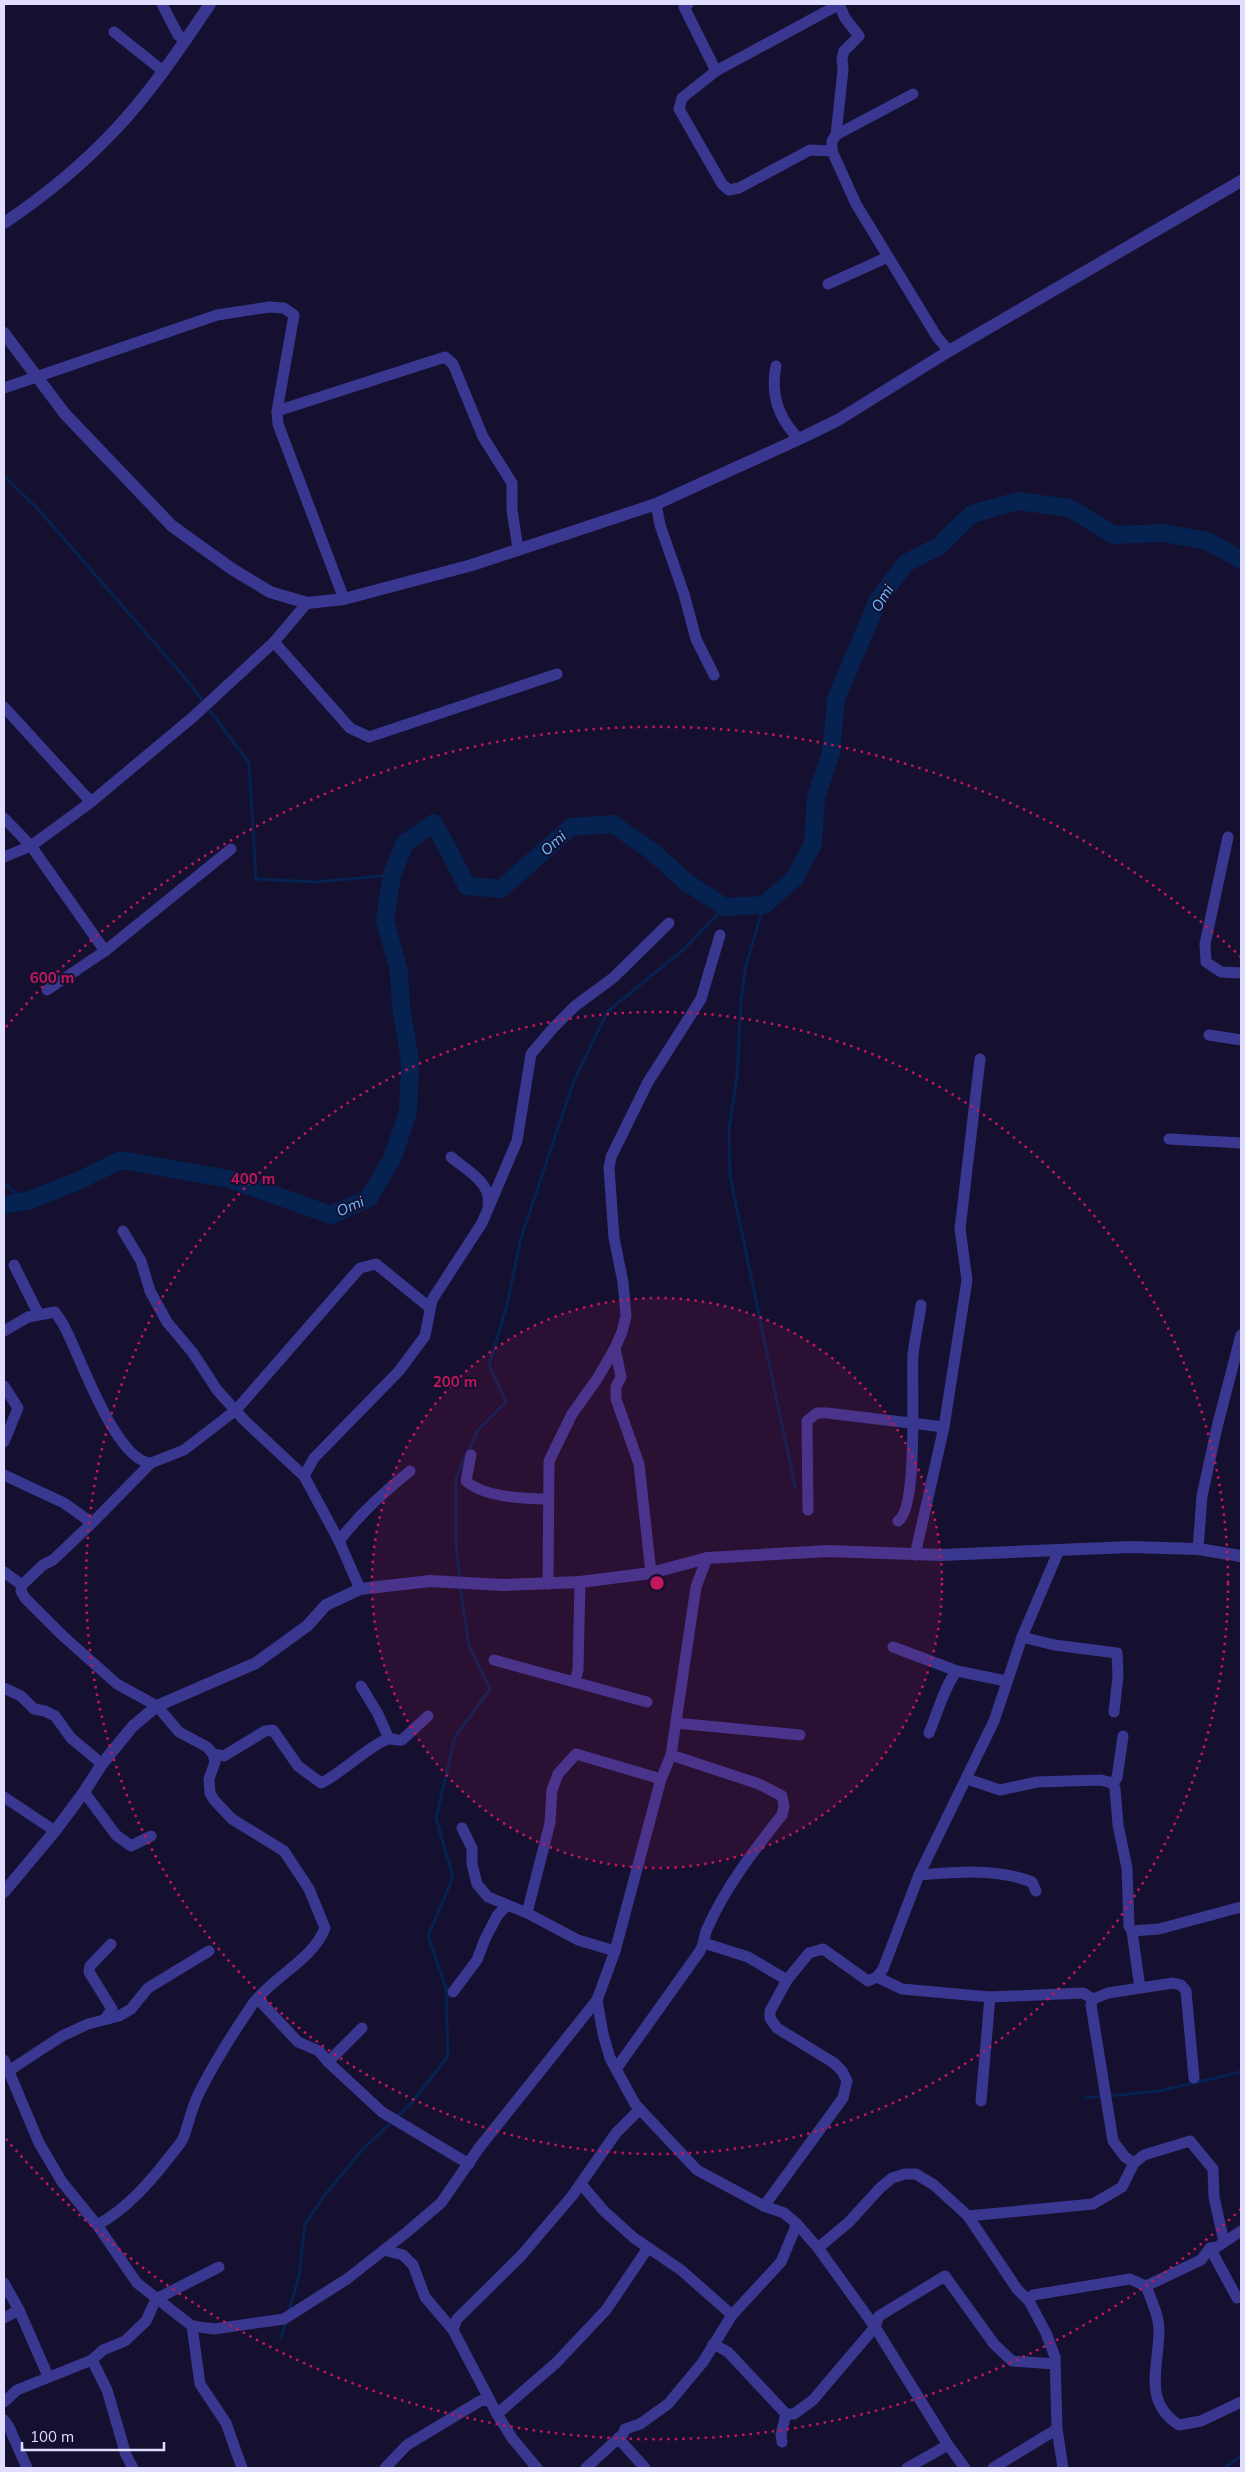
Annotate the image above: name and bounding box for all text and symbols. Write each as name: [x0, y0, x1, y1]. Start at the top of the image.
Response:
water label: Omi: [866, 581, 898, 615]
water label: Omi: [536, 826, 570, 859]
text: 600 m: [30, 968, 74, 987]
text: 400 m: [231, 1169, 275, 1188]
water label: Omi: [333, 1191, 367, 1220]
text: 200 m: [433, 1372, 477, 1391]
centre of rings: [648, 1574, 666, 1592]
scale bar: [22, 2420, 165, 2452]
text: 100 m: [30, 2427, 74, 2446]

